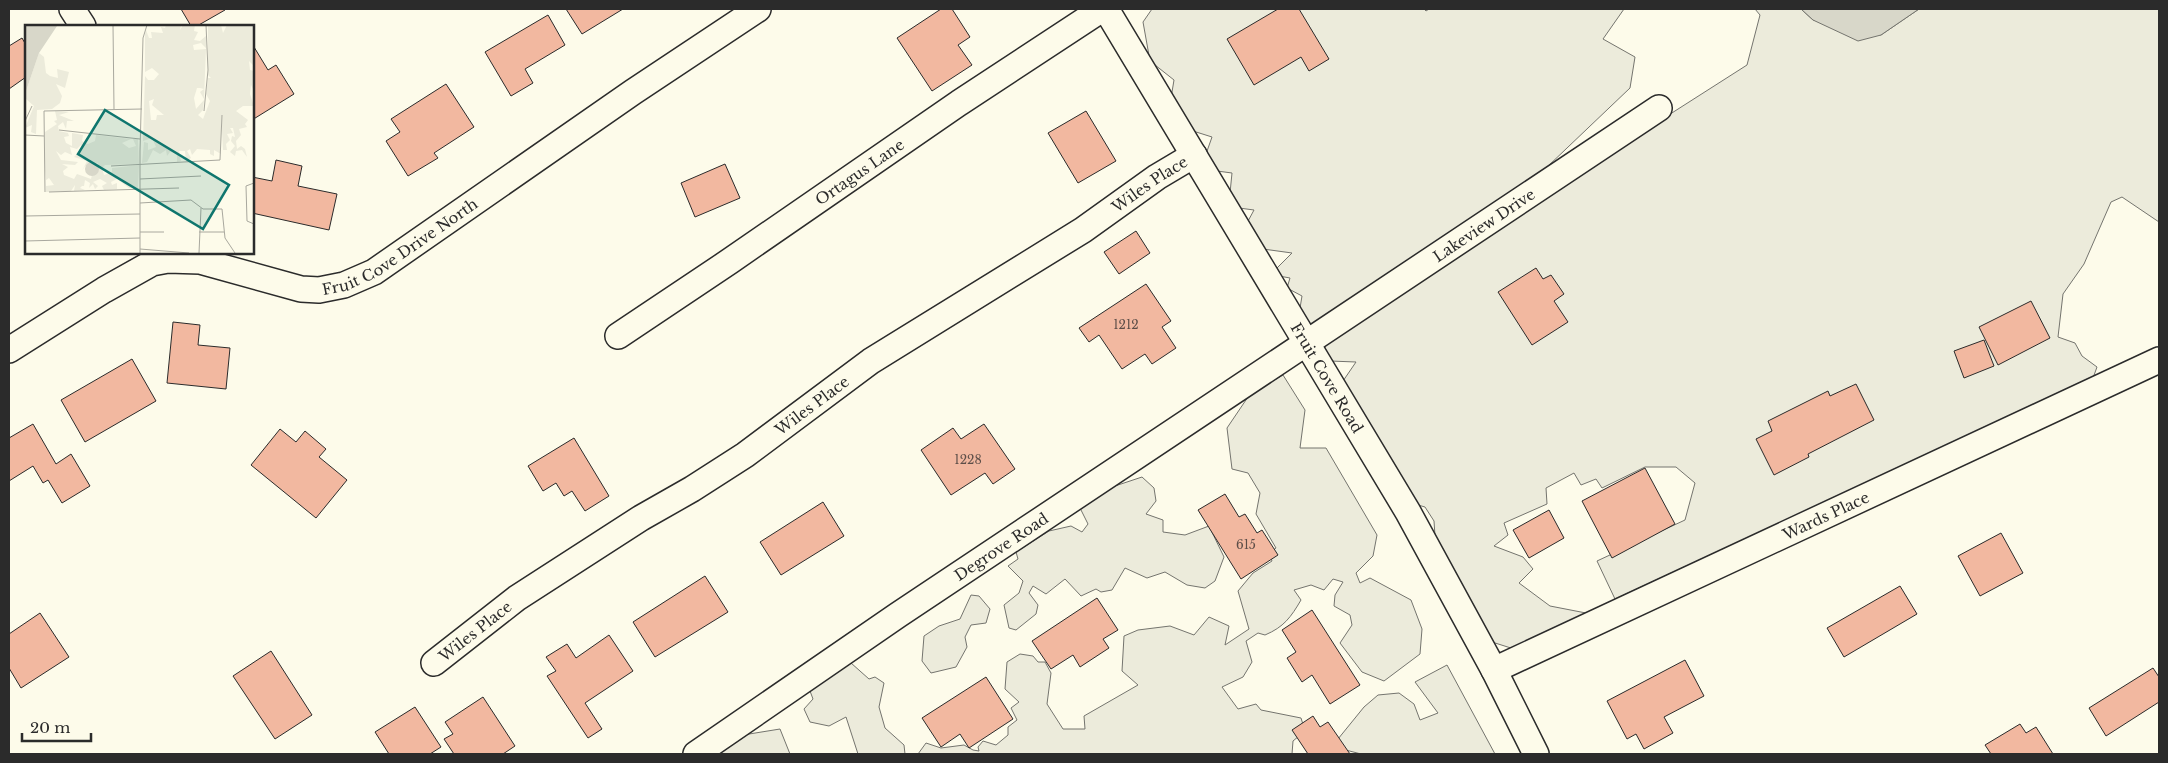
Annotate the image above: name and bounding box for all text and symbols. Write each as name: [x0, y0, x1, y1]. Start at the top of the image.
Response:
inset map: [25, 25, 254, 254]
street label: Ortagus Lane: [811, 134, 907, 209]
street label: Wiles Place: [1107, 152, 1191, 217]
street label: Lakeview Drive: [1429, 184, 1538, 266]
street label: Fruit Cove Drive North: [320, 194, 481, 299]
house number: 1212: [1113, 317, 1139, 332]
street label: Fruit Cove Road: [1287, 319, 1368, 436]
street label: Wiles Place: [770, 371, 853, 440]
house number: 1228: [954, 452, 982, 467]
street label: Wards Place: [1779, 487, 1872, 544]
street label: Degrove Road: [950, 508, 1052, 585]
house number: 615: [1236, 537, 1256, 552]
street label: Wiles Place: [434, 596, 515, 666]
scale bar: [22, 710, 91, 742]
text: 20 m: [30, 718, 70, 737]

